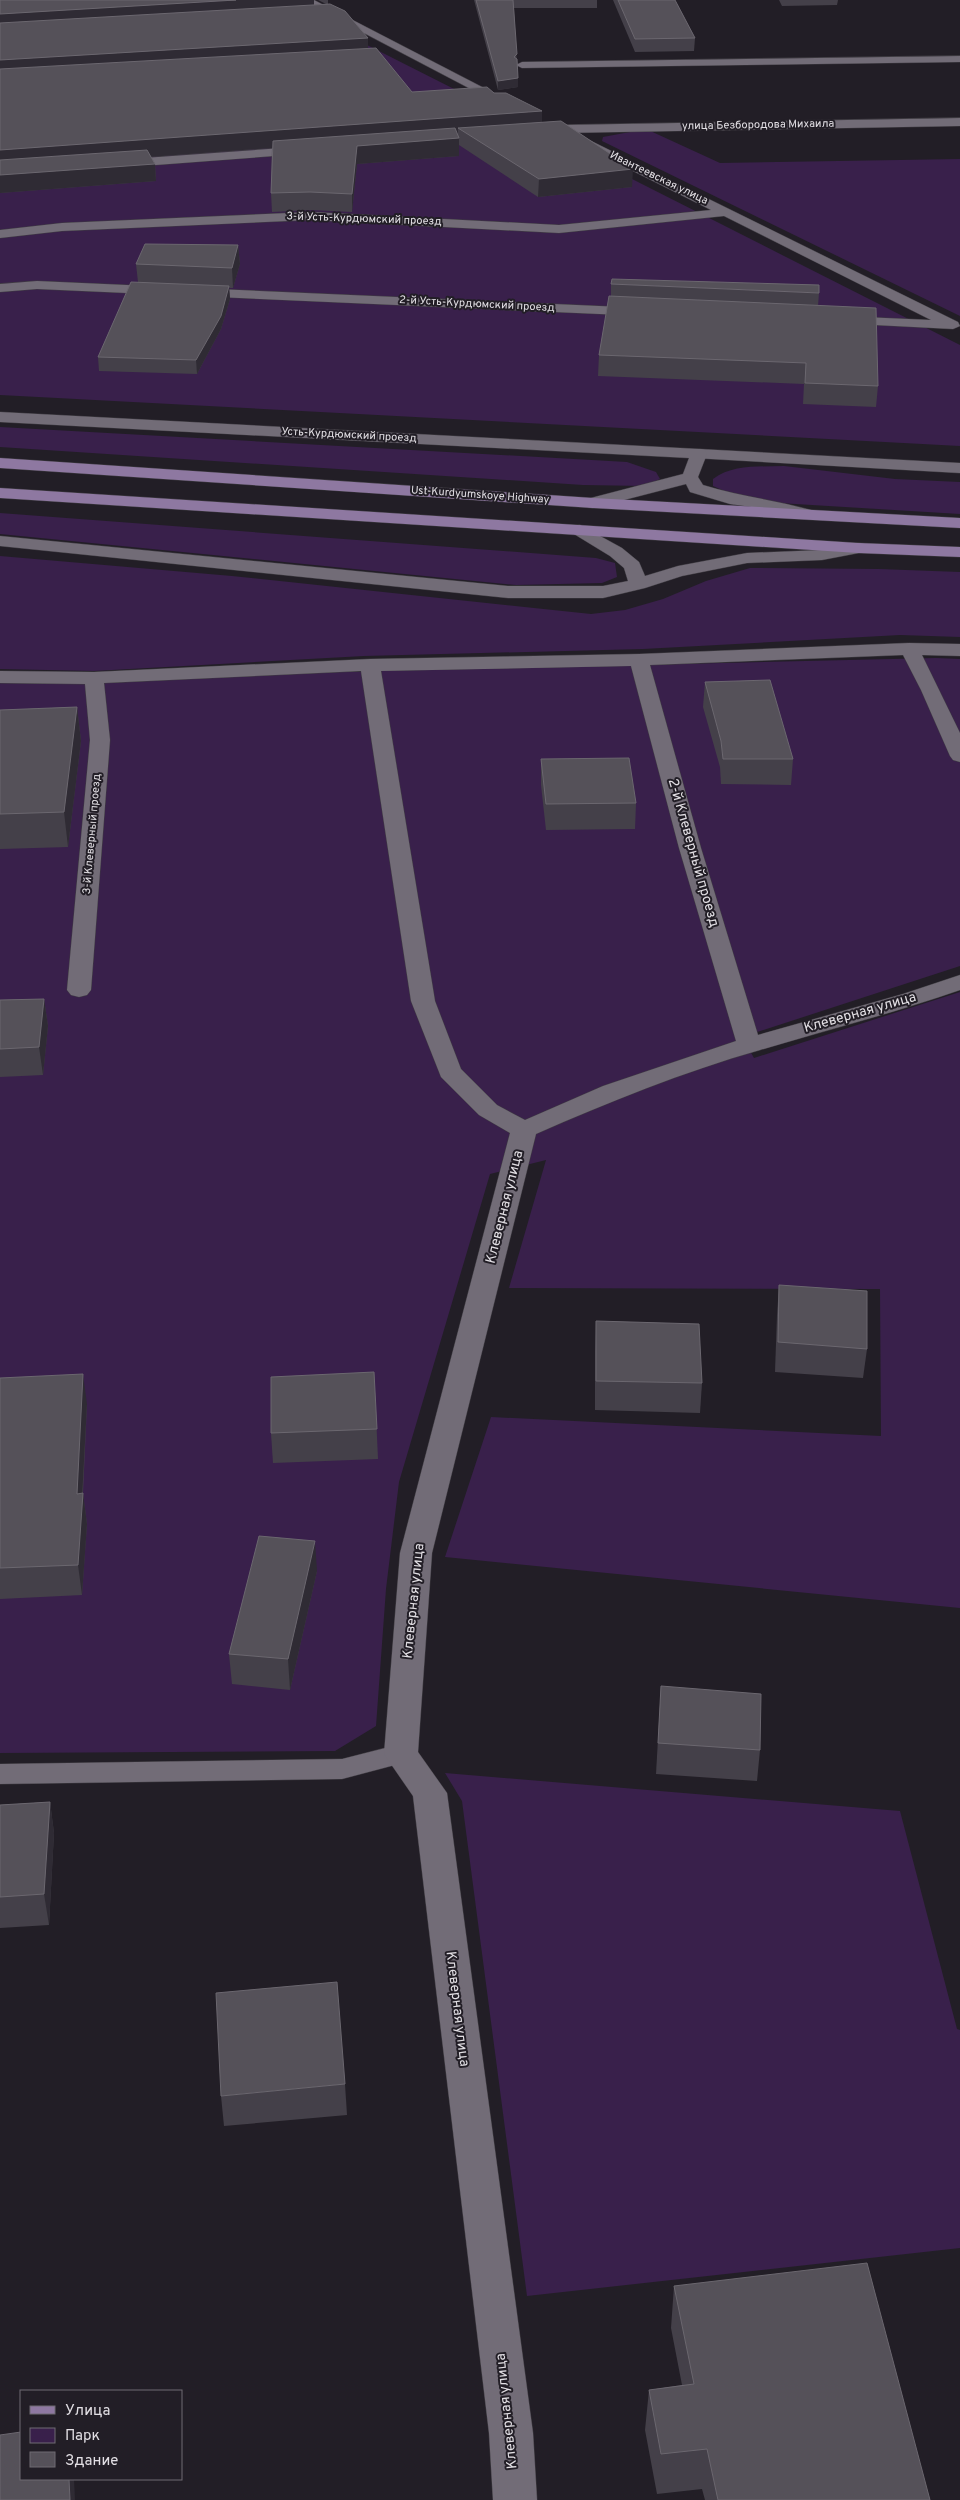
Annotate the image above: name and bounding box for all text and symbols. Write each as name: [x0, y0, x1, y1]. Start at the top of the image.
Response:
street label: улица Безбородова Михаила: [682, 117, 835, 133]
street label: Ивантеевская улица: [608, 148, 711, 208]
street label: 3-й Усть-Курдюмский проезд: [286, 209, 442, 229]
street label: 2-й Усть-Курдюмский проезд: [399, 293, 555, 315]
street label: Усть-Курдюмский проезд: [281, 424, 417, 446]
street label: Ust-Kurdyumskoye Highway: [410, 483, 550, 507]
street label: 3-й Клеверный проезд: [80, 773, 104, 895]
street label: 2-й Клеверный проезд: [664, 777, 722, 929]
street label: Клеверная улица: [802, 989, 918, 1037]
street label: Клеверная улица: [483, 1149, 527, 1265]
street label: Клеверная улица: [399, 1542, 429, 1660]
street label: Клеверная улица: [441, 1950, 473, 2068]
street label: Клеверная улица: [492, 2352, 522, 2470]
legend: [20, 2390, 182, 2480]
text: Улица: [65, 2402, 110, 2421]
text: Парк: [65, 2427, 100, 2446]
text: Здание: [65, 2452, 118, 2471]

